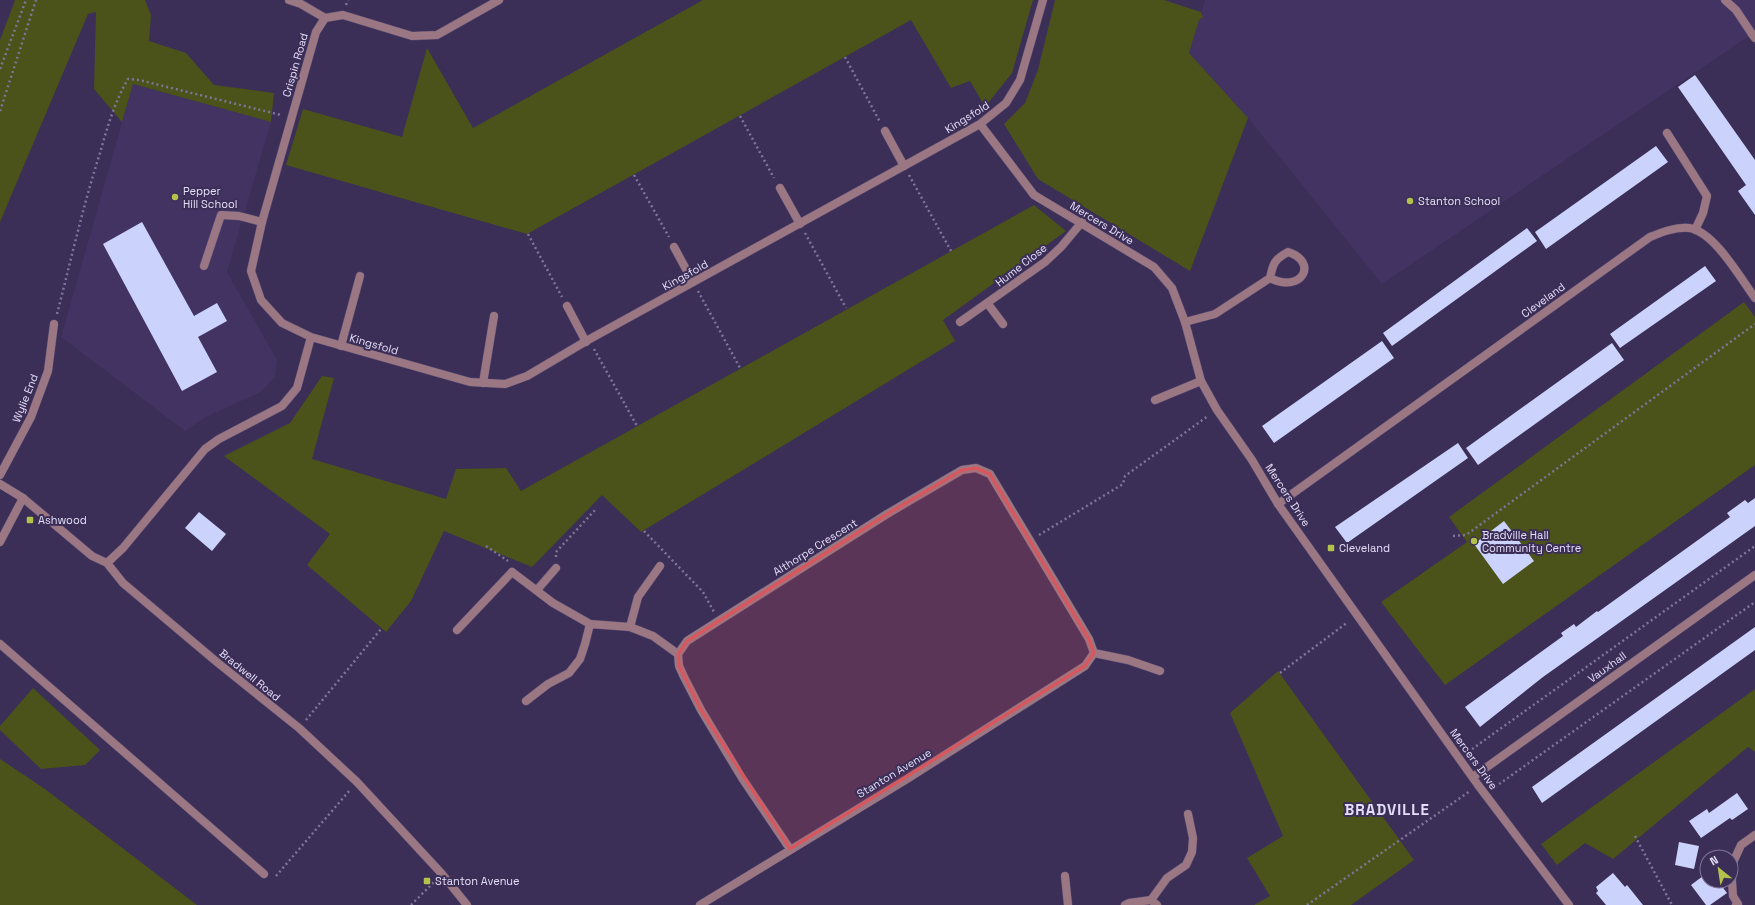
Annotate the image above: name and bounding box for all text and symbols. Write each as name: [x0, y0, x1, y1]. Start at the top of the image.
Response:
street label: Crispin Road: [279, 31, 311, 99]
street label: Kingsfold: [942, 98, 992, 136]
place label: Pepper Hill School: [183, 184, 237, 211]
marker: Pepper Hill School: [170, 192, 180, 202]
place label: Stanton School: [1418, 194, 1500, 208]
marker: Stanton School: [1405, 196, 1415, 206]
street label: Mercers Drive: [1067, 198, 1137, 248]
street label: Hume Close: [992, 241, 1050, 289]
street label: Kingsfold: [660, 257, 710, 293]
street label: Cleveland: [1518, 279, 1568, 321]
street label: Kingsfold: [348, 330, 400, 358]
street label: Wylie End: [9, 372, 41, 424]
street label: Mercers Drive: [1262, 461, 1314, 529]
place label: Ashwood: [38, 513, 87, 527]
marker: Ashwood: [25, 515, 35, 525]
street label: Althorpe Crescent: [770, 515, 860, 579]
place label: Bradville Hall Community Centre: [1482, 528, 1581, 555]
marker: Bradville Hall Community Centre: [1469, 536, 1479, 546]
place label: Cleveland: [1339, 541, 1390, 555]
marker: Cleveland: [1326, 543, 1336, 553]
street label: Bradwell Road: [216, 646, 284, 704]
street label: Vauxhall: [1585, 648, 1629, 686]
street label: Mercers Drive: [1447, 726, 1501, 792]
street label: Stanton Avenue: [854, 745, 934, 801]
district label: BRADVILLE: [1344, 800, 1430, 819]
north arrow: [1699, 849, 1739, 889]
text: N: [1707, 852, 1721, 868]
place label: Stanton Avenue: [435, 874, 520, 888]
marker: Stanton Avenue: [422, 876, 432, 886]

